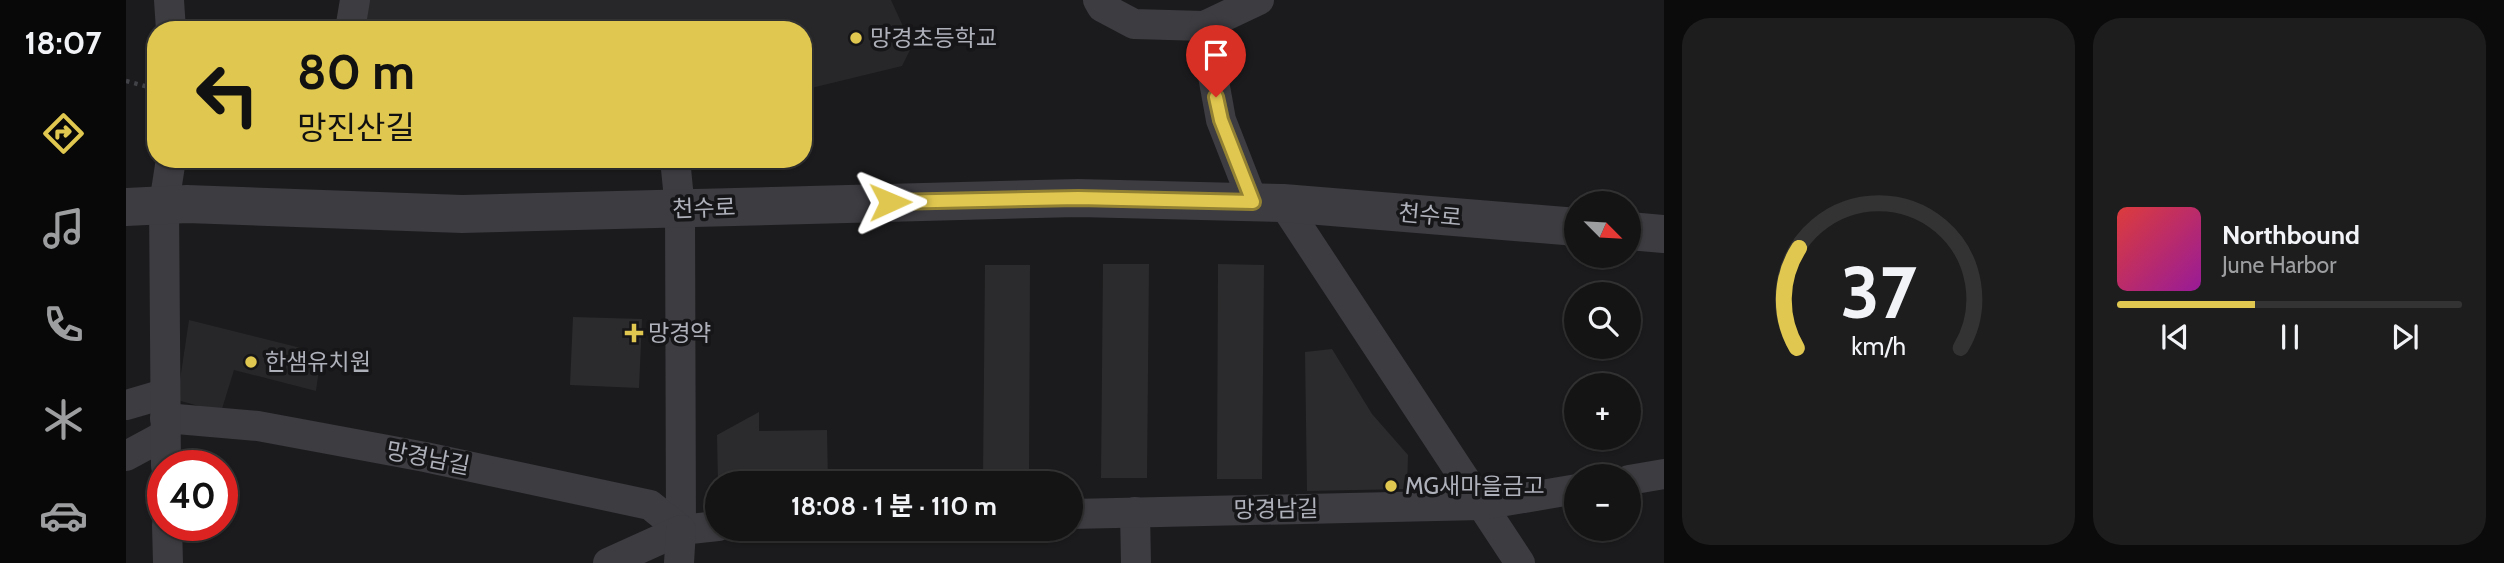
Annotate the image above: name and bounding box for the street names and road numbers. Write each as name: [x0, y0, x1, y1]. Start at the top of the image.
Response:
street label: 천수로: [672, 193, 736, 223]
street label: 천수로: [1397, 198, 1463, 232]
street label: 망경남길: [384, 436, 472, 480]
street label: 망경남길: [1233, 494, 1319, 524]

